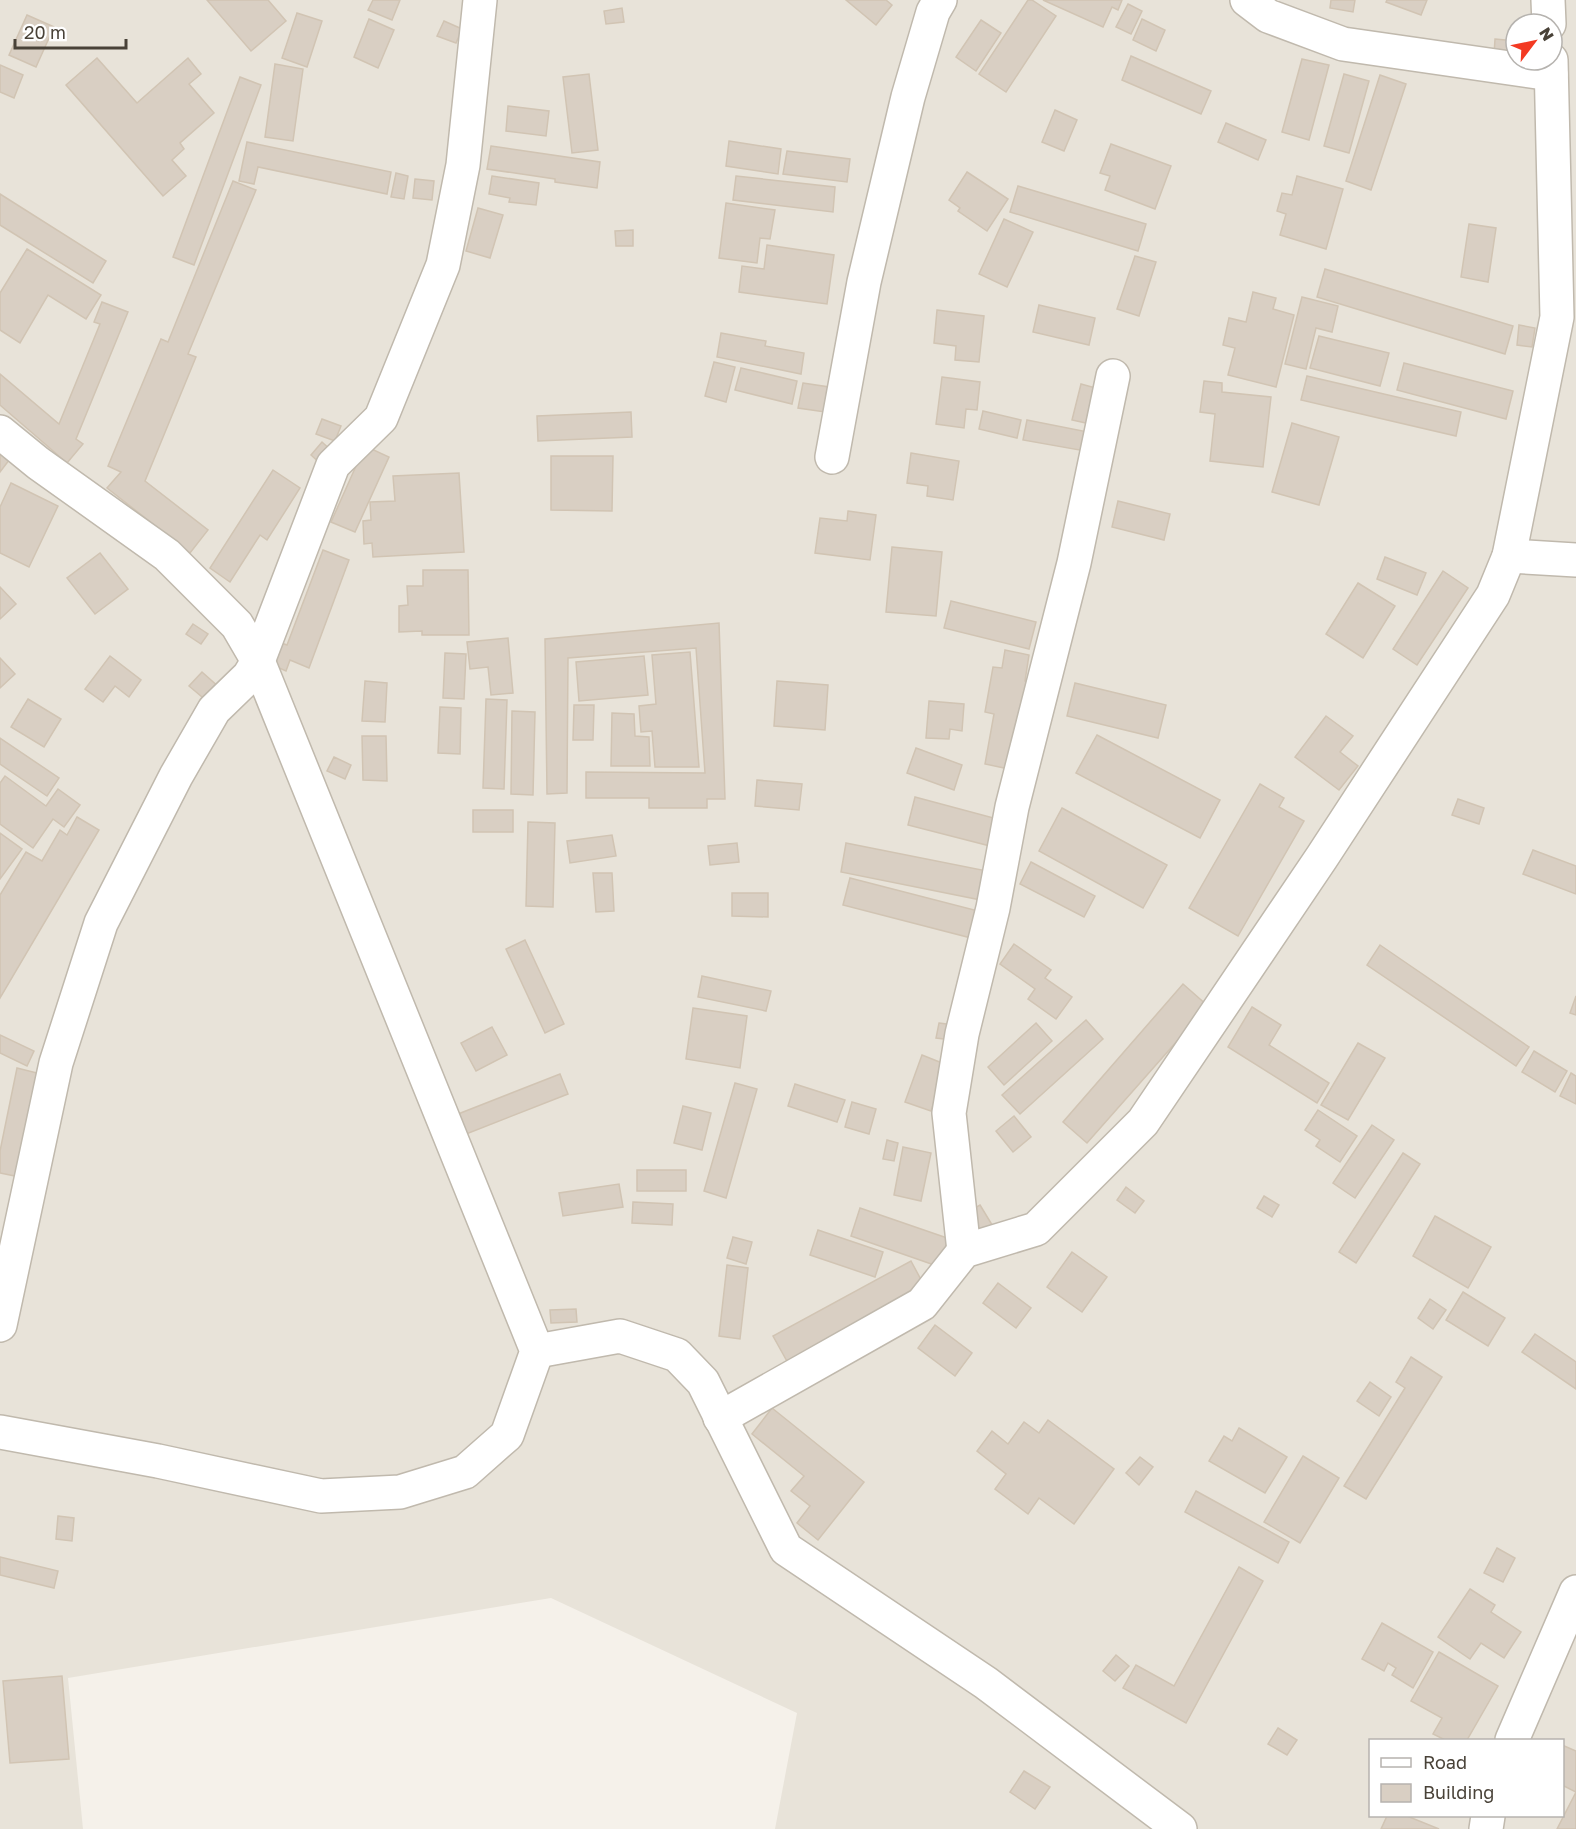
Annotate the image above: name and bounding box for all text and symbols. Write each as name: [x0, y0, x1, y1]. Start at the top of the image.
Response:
scale bar: [15, 12, 126, 50]
north arrow: [1504, 12, 1564, 72]
text: 20 m: [24, 21, 66, 43]
text: N: [1535, 24, 1558, 45]
legend: [1369, 1739, 1564, 1817]
text: Road: [1423, 1751, 1467, 1773]
text: Building: [1423, 1781, 1494, 1803]

